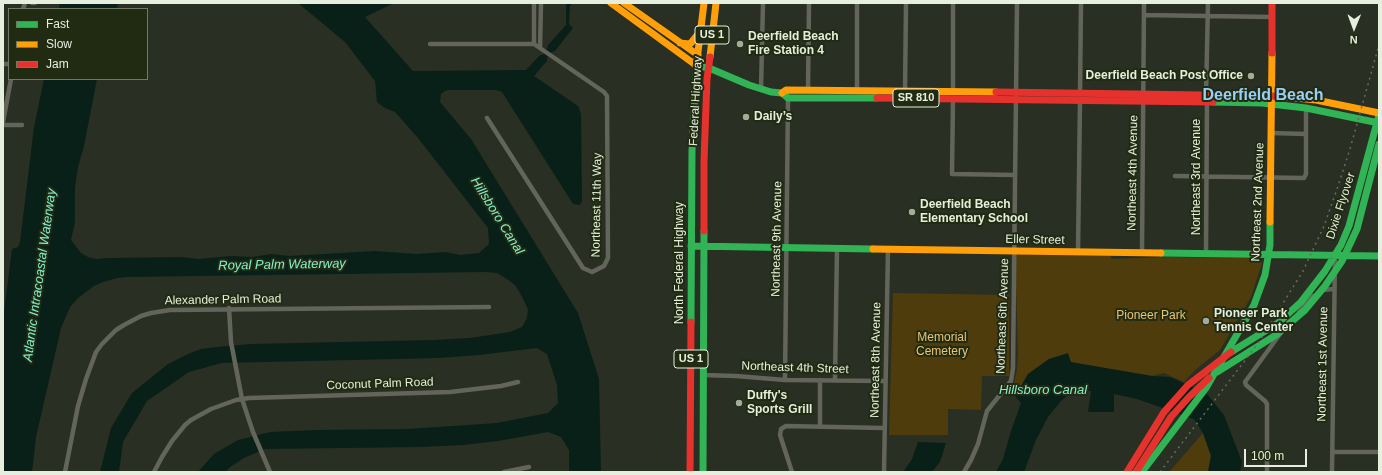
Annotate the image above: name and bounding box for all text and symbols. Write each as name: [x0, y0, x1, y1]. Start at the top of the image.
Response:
legend: [8, 8, 148, 80]
north arrow: [1334, 8, 1374, 48]
text: Fast: [46, 17, 69, 31]
road number: US 1: [695, 26, 729, 44]
place label: Deerfield Beach Fire Station 4: [748, 30, 839, 58]
text: N: [1350, 34, 1358, 46]
text: Slow: [46, 37, 72, 51]
marker: Deerfield Beach Fire Station 4: [735, 39, 745, 49]
street label: Federal Highway: [686, 56, 706, 146]
text: Jam: [46, 57, 69, 71]
place label: Deerfield Beach Post Office: [1086, 69, 1243, 83]
marker: Deerfield Beach Post Office: [1246, 71, 1256, 81]
district label: Deerfield Beach: [1203, 86, 1323, 106]
road number: SR 810: [893, 89, 939, 107]
place label: Daily’s: [754, 110, 792, 124]
marker: Daily’s: [741, 112, 751, 122]
street label: Northeast 4th Avenue: [1125, 115, 1141, 231]
street label: Northeast 3rd Avenue: [1190, 119, 1204, 235]
street label: Northeast 2nd Avenue: [1249, 142, 1267, 262]
street label: Northeast 11th Way: [589, 153, 605, 257]
street label: Dixie Flyover: [1323, 171, 1359, 241]
water label: Hillsboro Canal: [467, 174, 527, 258]
street label: Northeast 9th Avenue: [769, 181, 785, 297]
water label: Atlantic Intracoastal Waterway: [20, 187, 60, 363]
place label: Deerfield Beach Elementary School: [920, 198, 1028, 226]
street label: North Federal Highway: [673, 202, 687, 324]
marker: Deerfield Beach Elementary School: [907, 207, 917, 217]
street label: Eller Street: [1005, 232, 1065, 248]
water label: Royal Palm Waterway: [218, 256, 346, 274]
street label: Northeast 6th Avenue: [994, 258, 1012, 374]
street label: Alexander Palm Road: [165, 292, 281, 308]
street label: Northeast 8th Avenue: [868, 302, 884, 418]
street label: Northeast 1st Avenue: [1315, 306, 1331, 422]
place label: Pioneer Park Tennis Center: [1214, 307, 1293, 335]
park label: Pioneer Park: [1116, 309, 1186, 323]
marker: Pioneer Park Tennis Center: [1201, 316, 1211, 326]
park label: Memorial Cemetery: [916, 331, 968, 359]
road number: US 1: [674, 350, 708, 368]
street label: Northeast 4th Street: [741, 359, 849, 377]
street label: Coconut Palm Road: [326, 375, 434, 393]
water label: Hillsboro Canal: [999, 382, 1087, 398]
place label: Duffy's Sports Grill: [747, 389, 812, 417]
marker: Duffy's Sports Grill: [734, 398, 744, 408]
scale bar: [1246, 441, 1309, 467]
text: 100 m: [1251, 449, 1284, 463]

